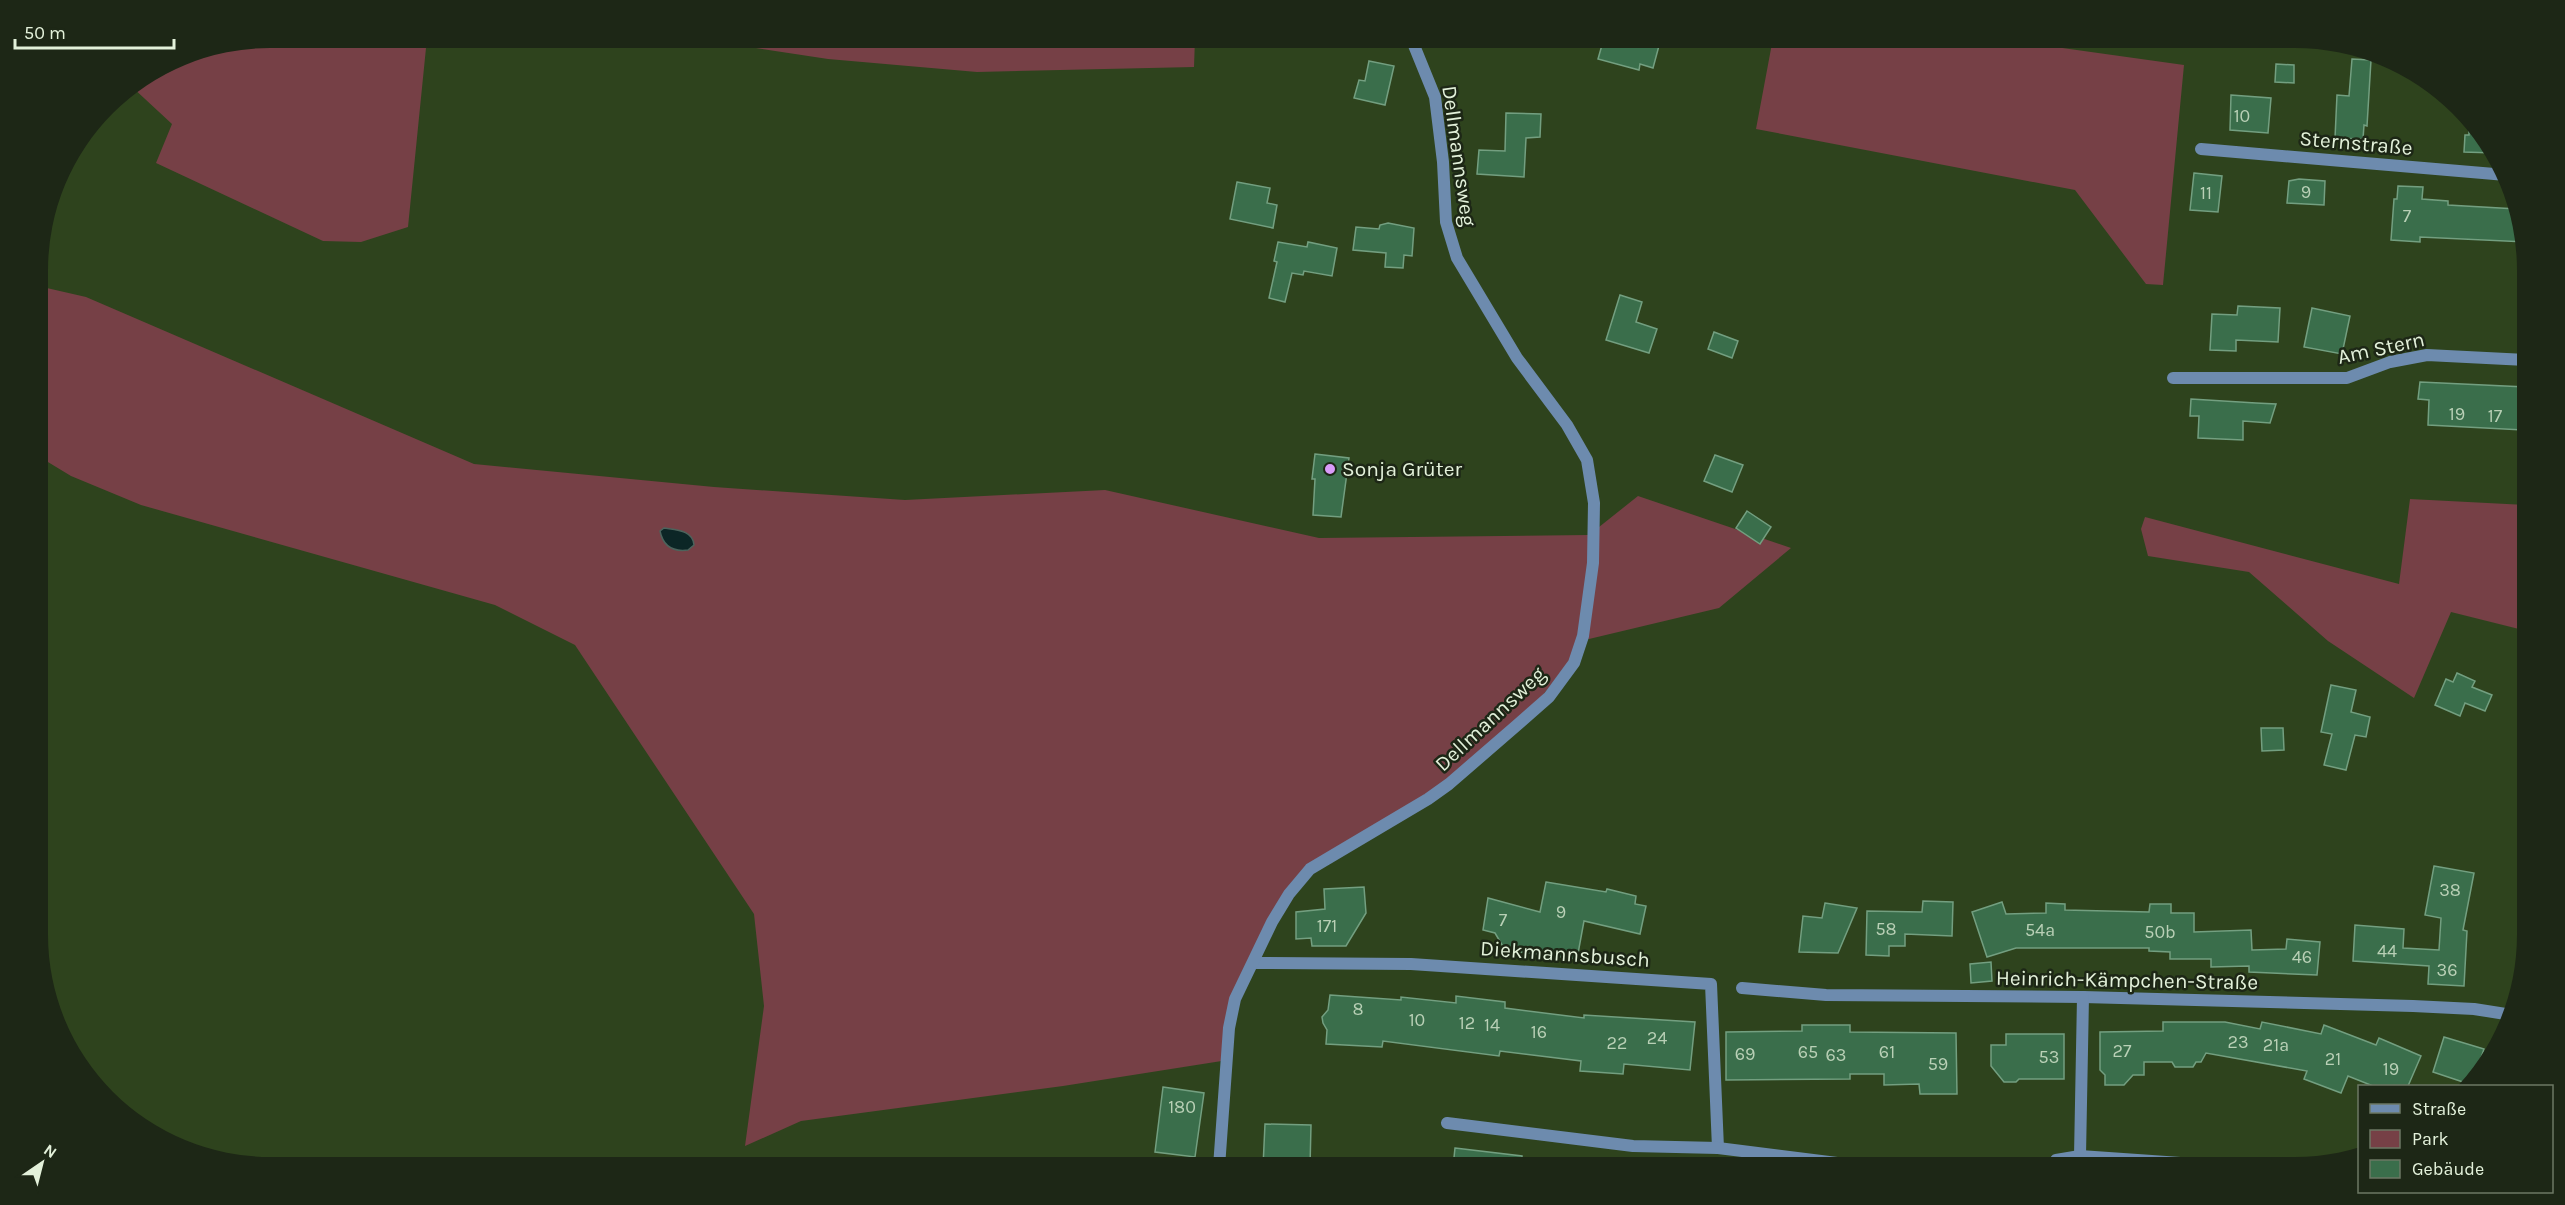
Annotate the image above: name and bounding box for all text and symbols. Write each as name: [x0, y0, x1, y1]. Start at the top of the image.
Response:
scale bar: [15, 12, 174, 50]
text: 50 m: [24, 22, 66, 44]
street label: Dellmannsweg: [1437, 84, 1481, 228]
house number: 10: [2234, 105, 2250, 127]
street label: Sternstraße: [2298, 126, 2414, 160]
house number: 9: [2301, 181, 2311, 203]
house number: 11: [2200, 182, 2212, 204]
house number: 7: [2403, 205, 2412, 227]
street label: Am Stern: [2335, 327, 2427, 369]
house number: 19: [2449, 403, 2465, 425]
house number: 17: [2488, 405, 2503, 427]
place label: Sonja Grüter: [1342, 457, 1462, 481]
marker: Sonja Grüter: [1323, 462, 1337, 476]
street label: Dellmannsweg: [1430, 662, 1550, 776]
house number: 38: [2439, 879, 2461, 901]
house number: 9: [1556, 901, 1566, 923]
house number: 7: [1499, 909, 1508, 931]
house number: 171: [1317, 915, 1337, 937]
house number: 58: [1875, 918, 1897, 940]
house number: 54a: [2025, 919, 2055, 941]
house number: 50b: [2144, 921, 2176, 943]
street label: Diekmannsbusch: [1479, 936, 1651, 972]
house number: 44: [2377, 940, 2397, 962]
house number: 46: [2292, 946, 2312, 968]
house number: 36: [2437, 959, 2457, 981]
street label: Heinrich-Kämpchen-Straße: [1996, 966, 2258, 994]
house number: 8: [1352, 998, 1364, 1020]
house number: 10: [1409, 1009, 1425, 1031]
house number: 12: [1459, 1012, 1475, 1034]
house number: 14: [1484, 1014, 1500, 1036]
house number: 16: [1531, 1021, 1547, 1043]
house number: 24: [1647, 1027, 1667, 1049]
house number: 23: [2227, 1031, 2249, 1053]
house number: 22: [1607, 1032, 1627, 1054]
house number: 21a: [2263, 1034, 2289, 1056]
house number: 27: [2113, 1040, 2132, 1062]
house number: 65: [1798, 1041, 1818, 1063]
house number: 61: [1879, 1041, 1895, 1063]
house number: 69: [1735, 1043, 1755, 1065]
house number: 63: [1826, 1044, 1846, 1066]
house number: 53: [2039, 1046, 2059, 1068]
house number: 21: [2325, 1048, 2341, 1070]
house number: 59: [1928, 1053, 1948, 1075]
house number: 19: [2383, 1058, 2399, 1080]
legend: [2358, 1085, 2553, 1193]
house number: 180: [1168, 1096, 1196, 1118]
text: Straße: [2412, 1098, 2466, 1120]
text: Park: [2412, 1128, 2449, 1150]
north arrow: [12, 1133, 72, 1193]
text: N: [40, 1140, 60, 1162]
text: Gebäude: [2412, 1158, 2484, 1180]

